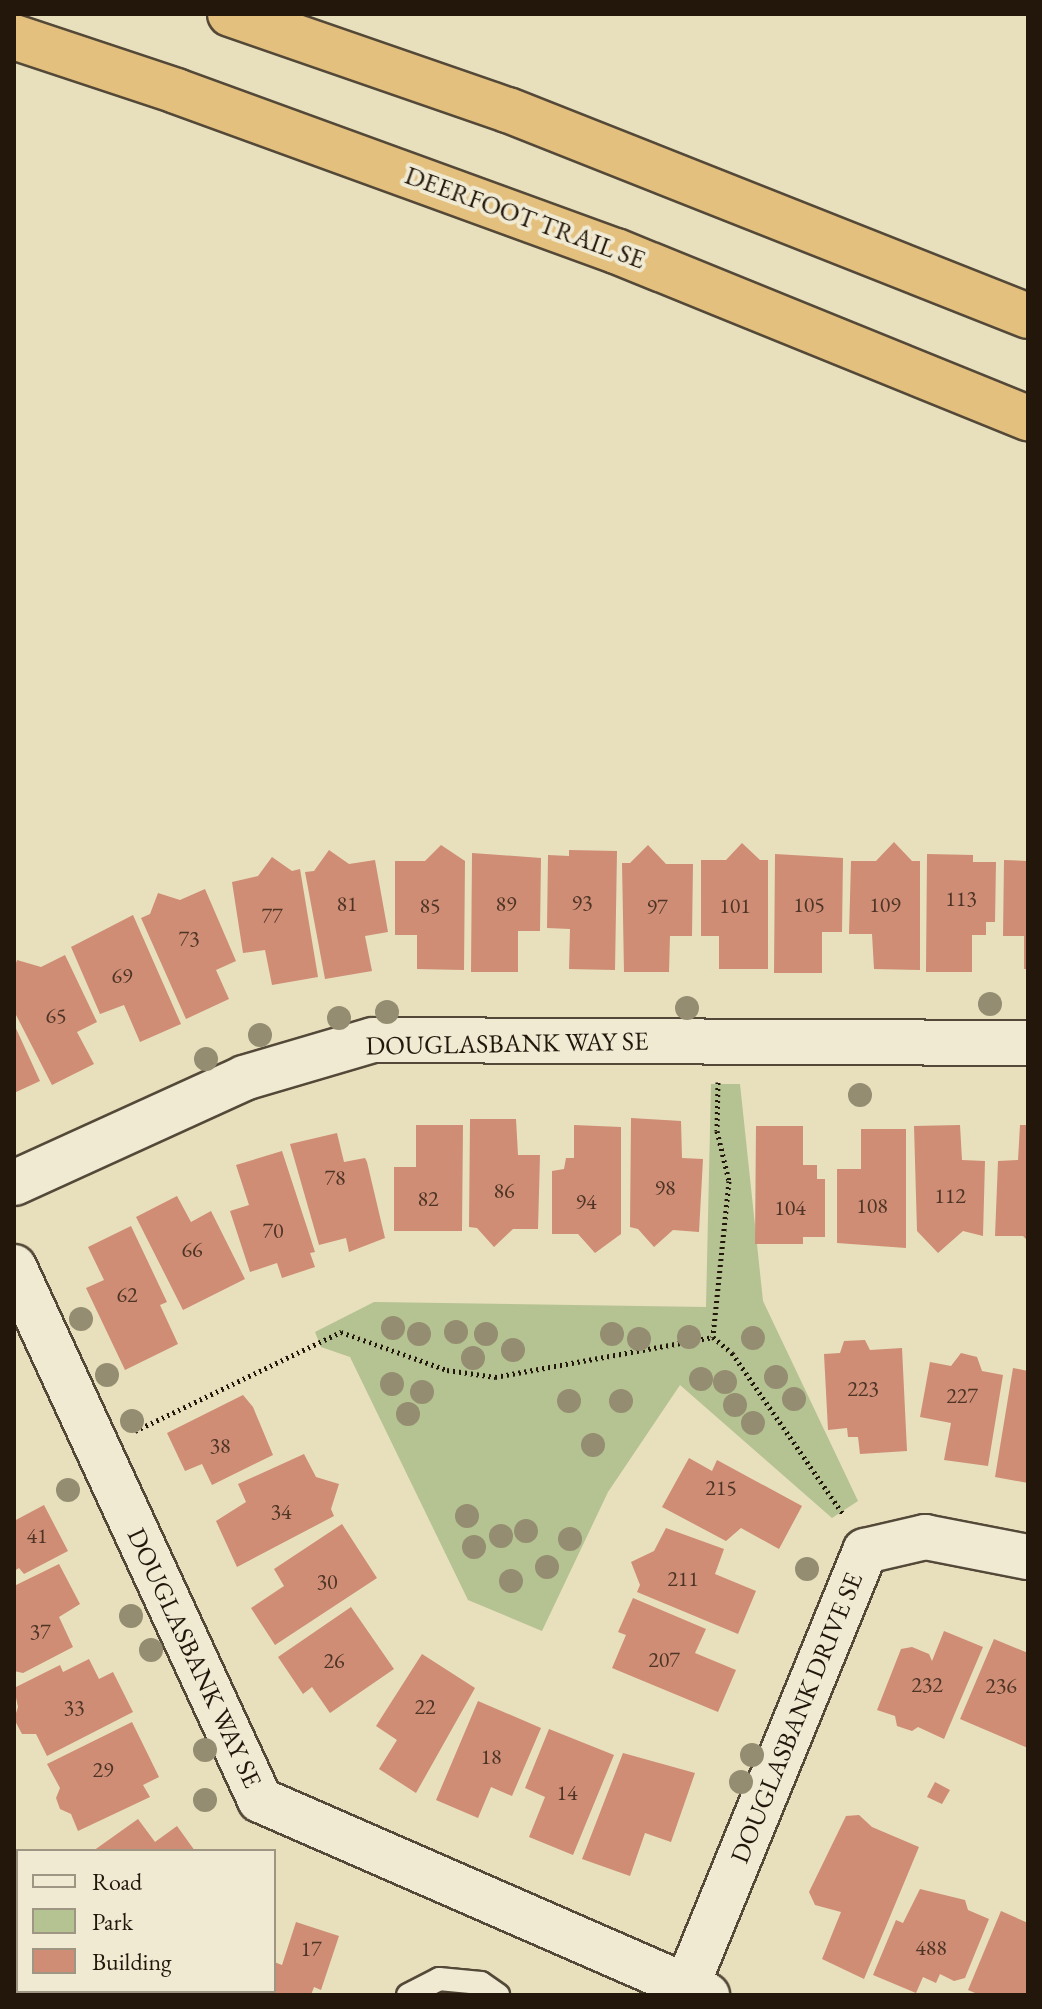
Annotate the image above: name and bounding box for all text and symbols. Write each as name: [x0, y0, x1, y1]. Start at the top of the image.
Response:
street label: DEERFOOT TRAIL SE: [401, 160, 649, 276]
house number: 113: [945, 886, 977, 912]
house number: 93: [571, 890, 593, 916]
house number: 81: [336, 891, 358, 917]
house number: 89: [495, 891, 517, 917]
house number: 105: [793, 892, 825, 918]
house number: 109: [869, 892, 901, 918]
house number: 85: [419, 893, 441, 919]
house number: 101: [719, 893, 751, 919]
house number: 97: [646, 894, 668, 920]
house number: 77: [261, 903, 283, 929]
house number: 73: [178, 926, 200, 952]
house number: 69: [111, 963, 133, 989]
house number: 65: [45, 1003, 67, 1029]
street label: DOUGLASBANK WAY SE: [365, 1026, 649, 1062]
house number: 78: [324, 1165, 346, 1191]
house number: 98: [654, 1175, 676, 1201]
house number: 86: [493, 1178, 515, 1204]
house number: 112: [934, 1183, 966, 1209]
house number: 82: [417, 1186, 439, 1212]
house number: 94: [575, 1189, 597, 1215]
house number: 108: [856, 1193, 888, 1219]
house number: 104: [774, 1195, 806, 1221]
house number: 70: [262, 1218, 284, 1244]
house number: 66: [181, 1237, 203, 1263]
house number: 62: [116, 1282, 138, 1308]
house number: 223: [847, 1376, 879, 1402]
house number: 227: [946, 1383, 978, 1409]
house number: 38: [209, 1433, 231, 1459]
house number: 215: [705, 1475, 737, 1501]
house number: 34: [270, 1499, 292, 1525]
house number: 41: [26, 1523, 48, 1549]
street label: DOUGLASBANK WAY SE: [120, 1523, 268, 1793]
house number: 211: [667, 1566, 699, 1592]
street label: DOUGLASBANK DRIVE SE: [724, 1568, 870, 1868]
house number: 30: [316, 1569, 338, 1595]
house number: 37: [29, 1619, 51, 1645]
house number: 207: [648, 1647, 680, 1673]
house number: 26: [323, 1648, 345, 1674]
house number: 232: [911, 1672, 943, 1698]
house number: 236: [985, 1673, 1017, 1699]
house number: 22: [414, 1694, 436, 1720]
house number: 33: [63, 1695, 85, 1721]
house number: 18: [480, 1744, 502, 1770]
house number: 29: [92, 1757, 114, 1783]
house number: 14: [556, 1780, 578, 1806]
legend: [16, 1849, 276, 1993]
text: Road: [92, 1866, 142, 1897]
text: Park: [92, 1906, 133, 1937]
house number: 488: [915, 1935, 947, 1961]
house number: 17: [300, 1936, 322, 1962]
text: Building: [92, 1946, 172, 1977]

